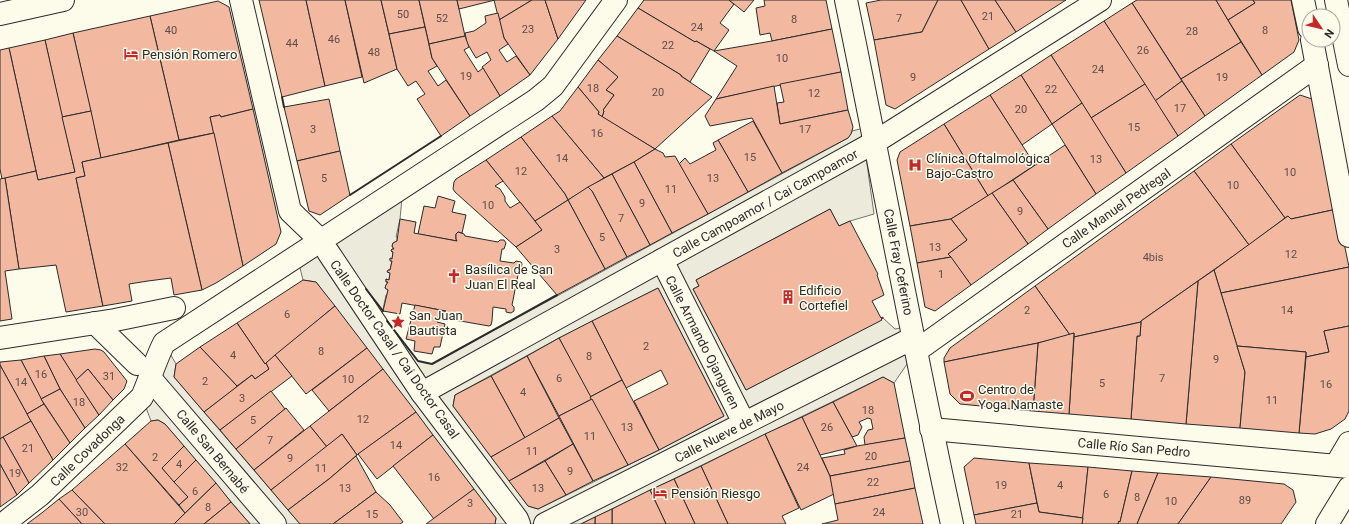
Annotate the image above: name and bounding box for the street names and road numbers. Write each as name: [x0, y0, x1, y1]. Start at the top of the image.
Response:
street label: Calle Campoamor / Cai Campoamor: [670, 146, 861, 261]
street label: Calle Manuel Pedregal: [1059, 165, 1173, 252]
street label: Calle Fray Ceferino: [881, 208, 916, 317]
street label: Calle Doctor Casal / Cai Doctor Casal: [327, 257, 462, 441]
street label: Calle Armando Ojanguren: [662, 273, 743, 411]
street label: Calle Nueve de Mayo: [672, 397, 786, 466]
street label: Calle San Bernabé: [173, 406, 252, 496]
street label: Calle Covadonga: [47, 411, 128, 490]
street label: Calle Río San Pedro: [1077, 435, 1191, 460]

